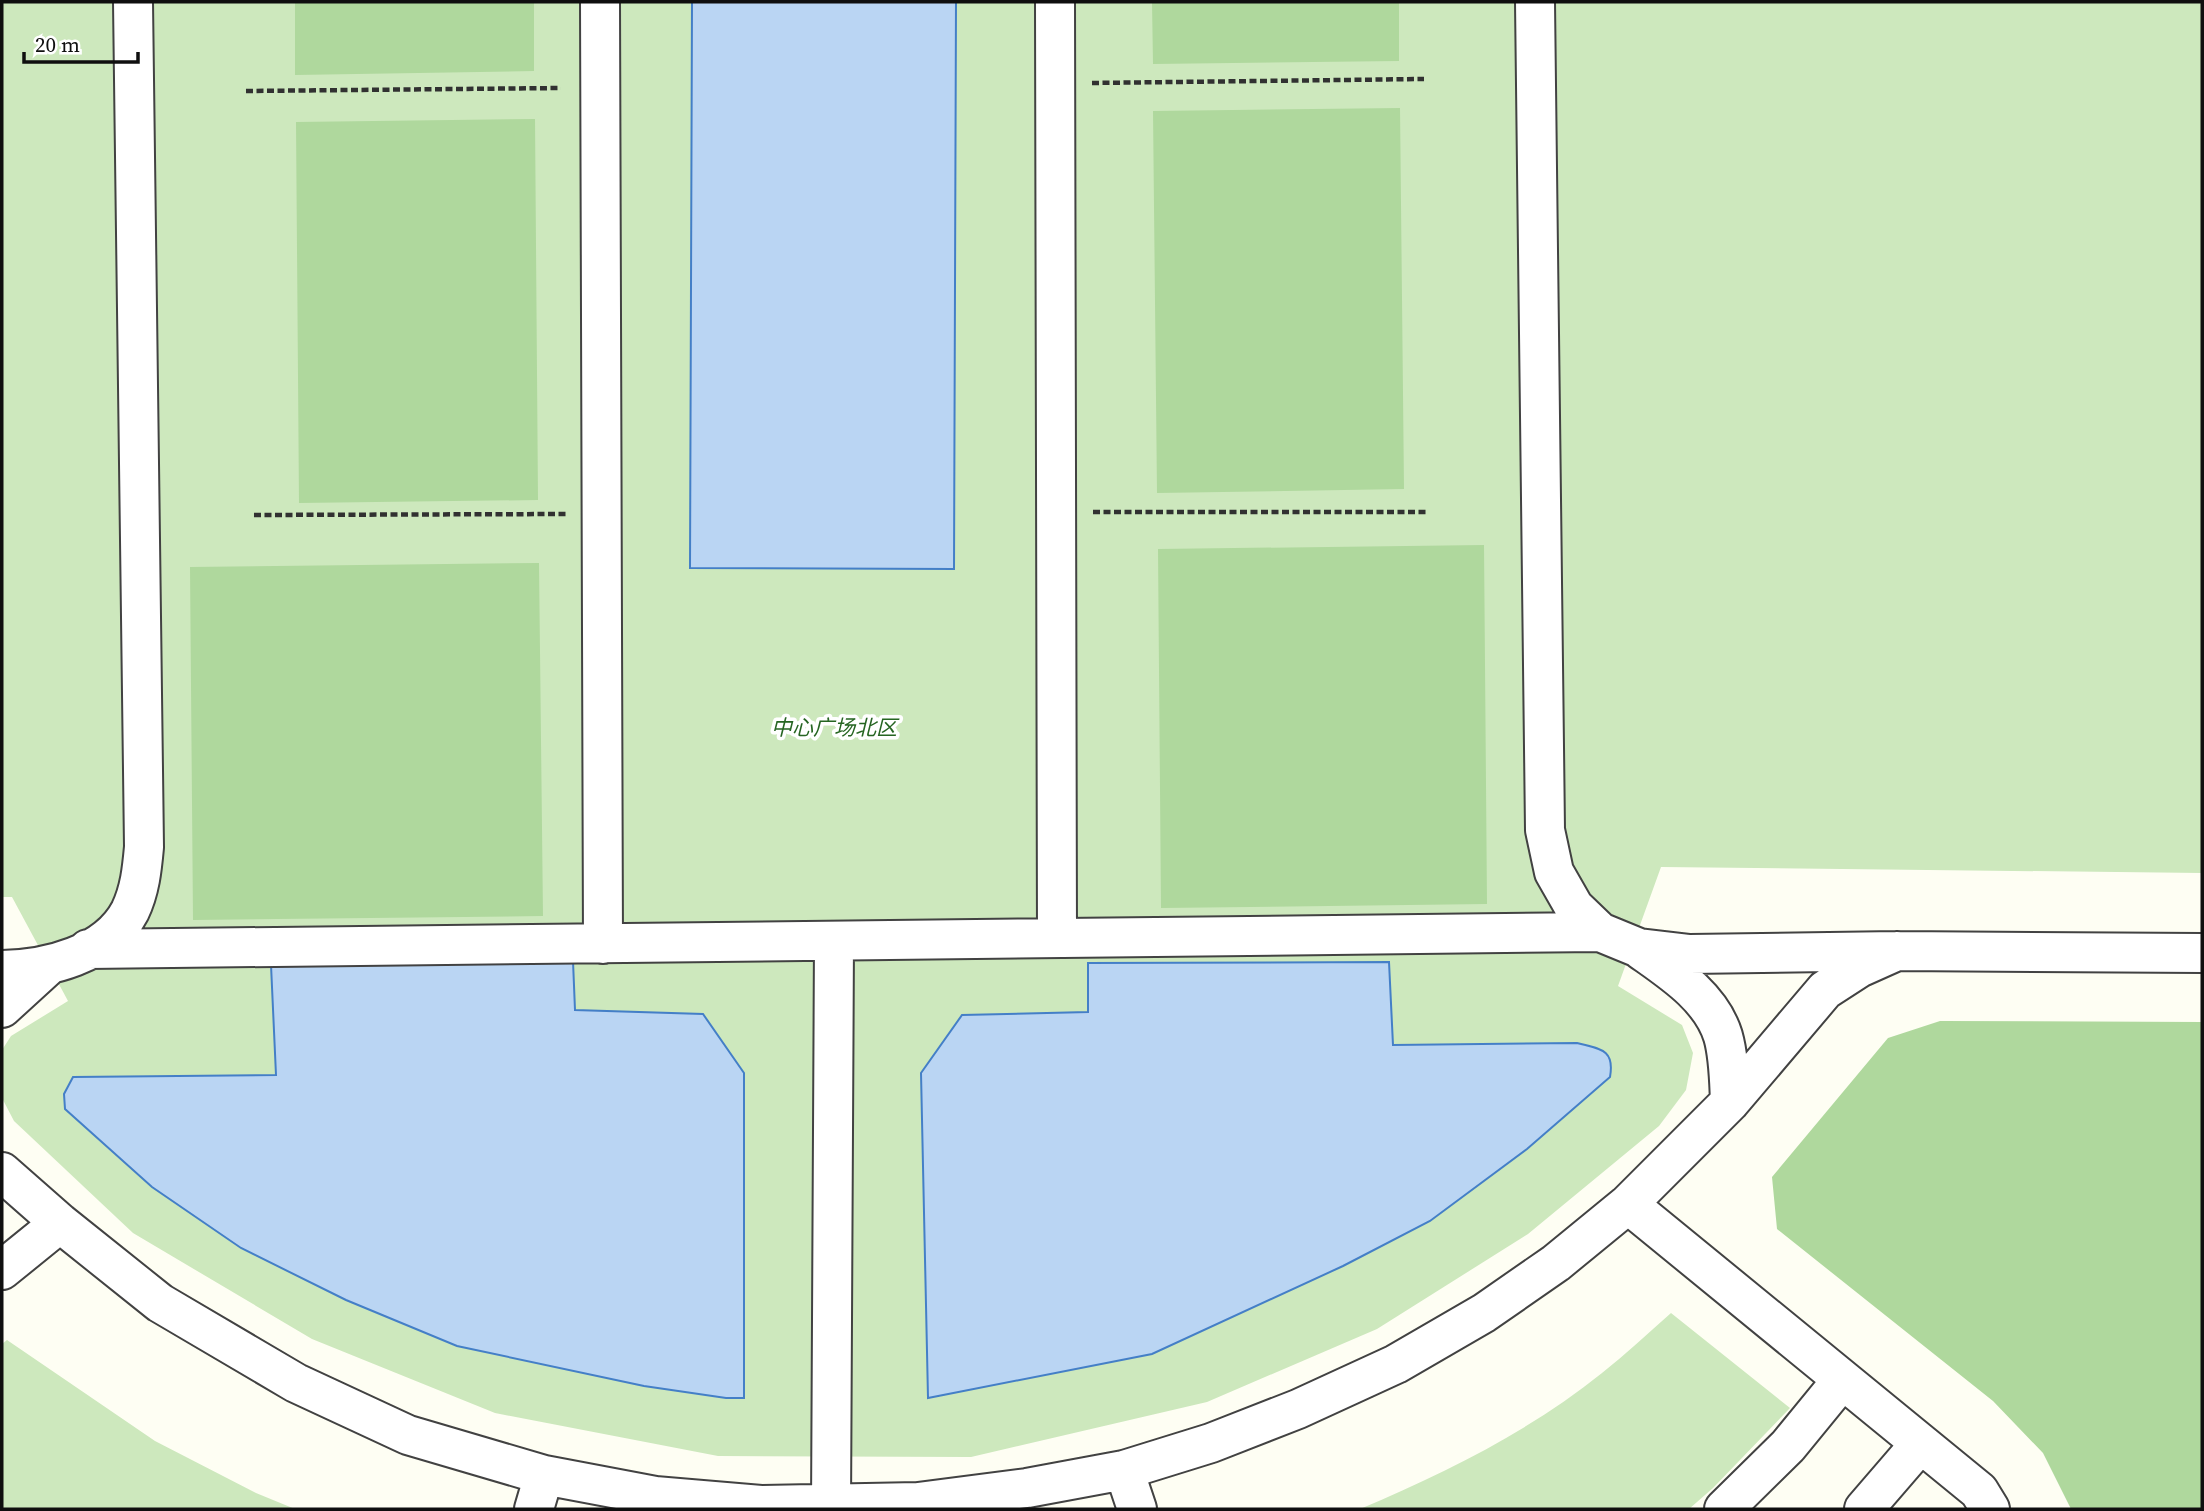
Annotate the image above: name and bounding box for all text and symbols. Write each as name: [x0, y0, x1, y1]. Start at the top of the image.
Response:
scale bar: [24, 21, 138, 65]
text: 20 m: [35, 30, 80, 59]
park label: 中心广场北区: [771, 713, 900, 742]

